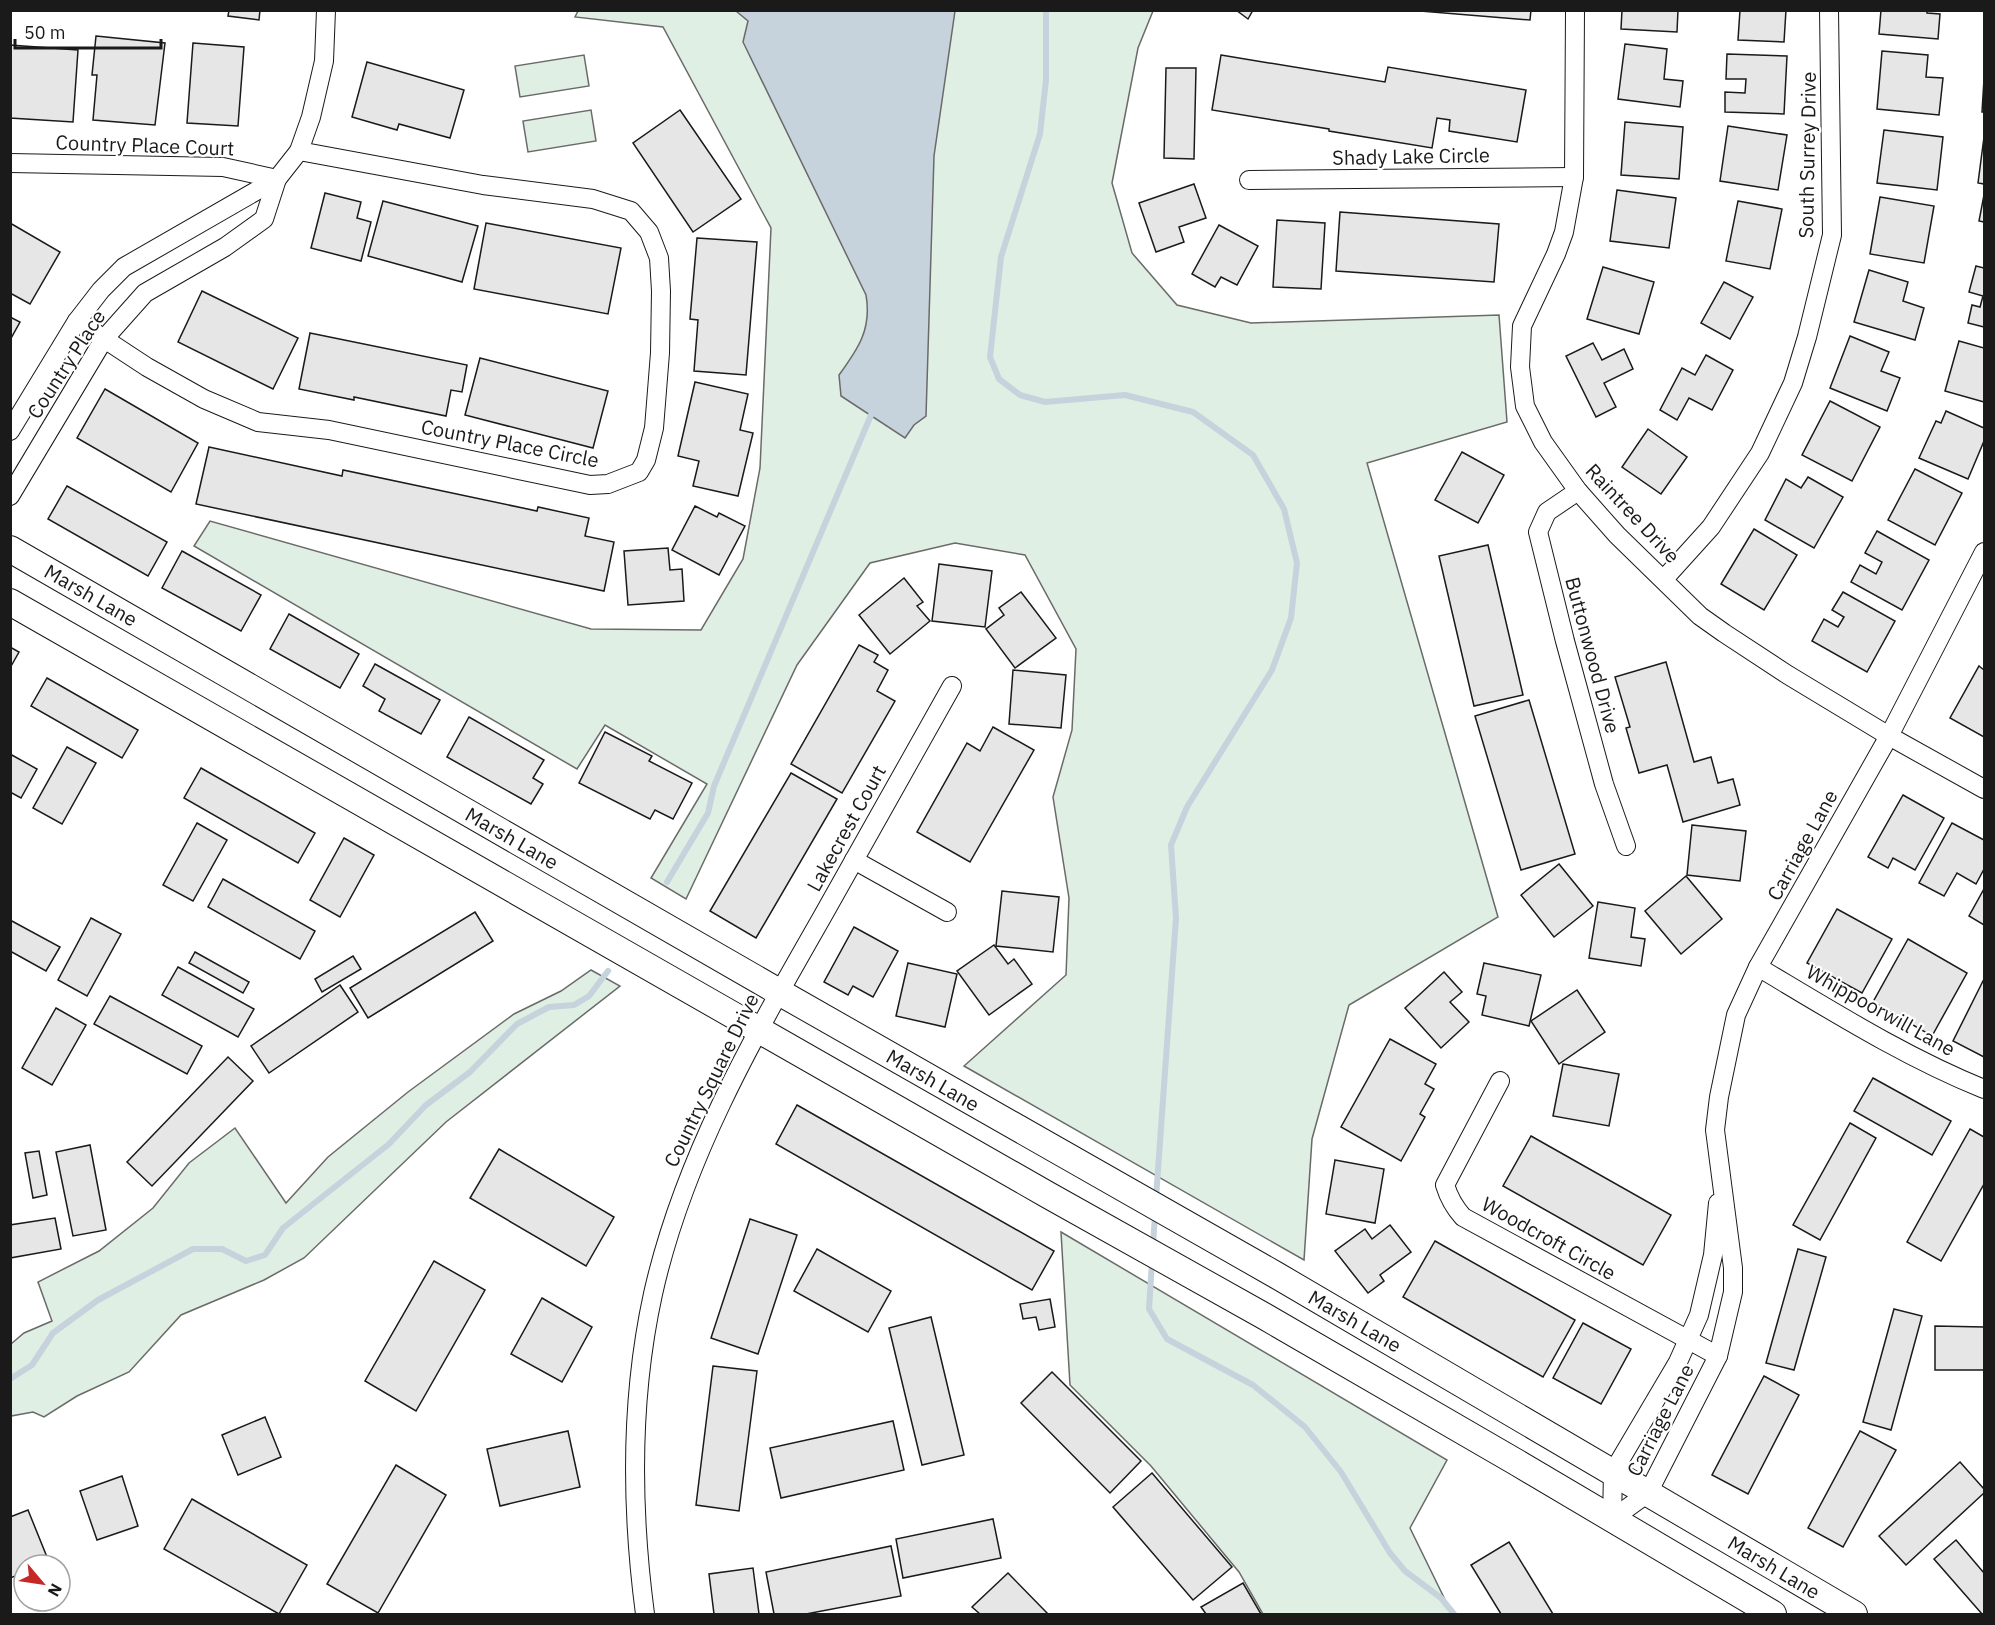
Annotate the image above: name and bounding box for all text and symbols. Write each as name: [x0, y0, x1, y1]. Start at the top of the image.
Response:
scale bar: [15, 12, 160, 50]
text: 50 m: [24, 21, 66, 44]
street label: South Surrey Drive: [1792, 71, 1822, 239]
street label: Country Place Court: [55, 128, 235, 162]
street label: Shady Lake Circle: [1332, 141, 1490, 171]
street label: Country Place: [21, 304, 111, 424]
street label: Country Place Circle: [419, 413, 601, 473]
street label: Raintree Drive: [1580, 457, 1686, 569]
street label: Marsh Lane: [40, 558, 142, 632]
street label: Buttonwood Drive: [1559, 574, 1627, 736]
street label: Lakecrest Court: [800, 760, 892, 896]
street label: Carriage Lane: [1760, 785, 1844, 905]
street label: Marsh Lane: [461, 801, 563, 875]
street label: Whippoorwill Lane: [1802, 958, 1960, 1062]
street label: Country Square Drive: [657, 989, 765, 1171]
street label: Marsh Lane: [882, 1043, 984, 1117]
street label: Woodcroft Circle: [1477, 1190, 1621, 1286]
street label: Marsh Lane: [1304, 1284, 1406, 1358]
street label: Carriage Lane: [1620, 1359, 1700, 1481]
street label: Marsh Lane: [1723, 1529, 1825, 1605]
north arrow: [12, 1553, 72, 1613]
text: N: [44, 1580, 67, 1600]

